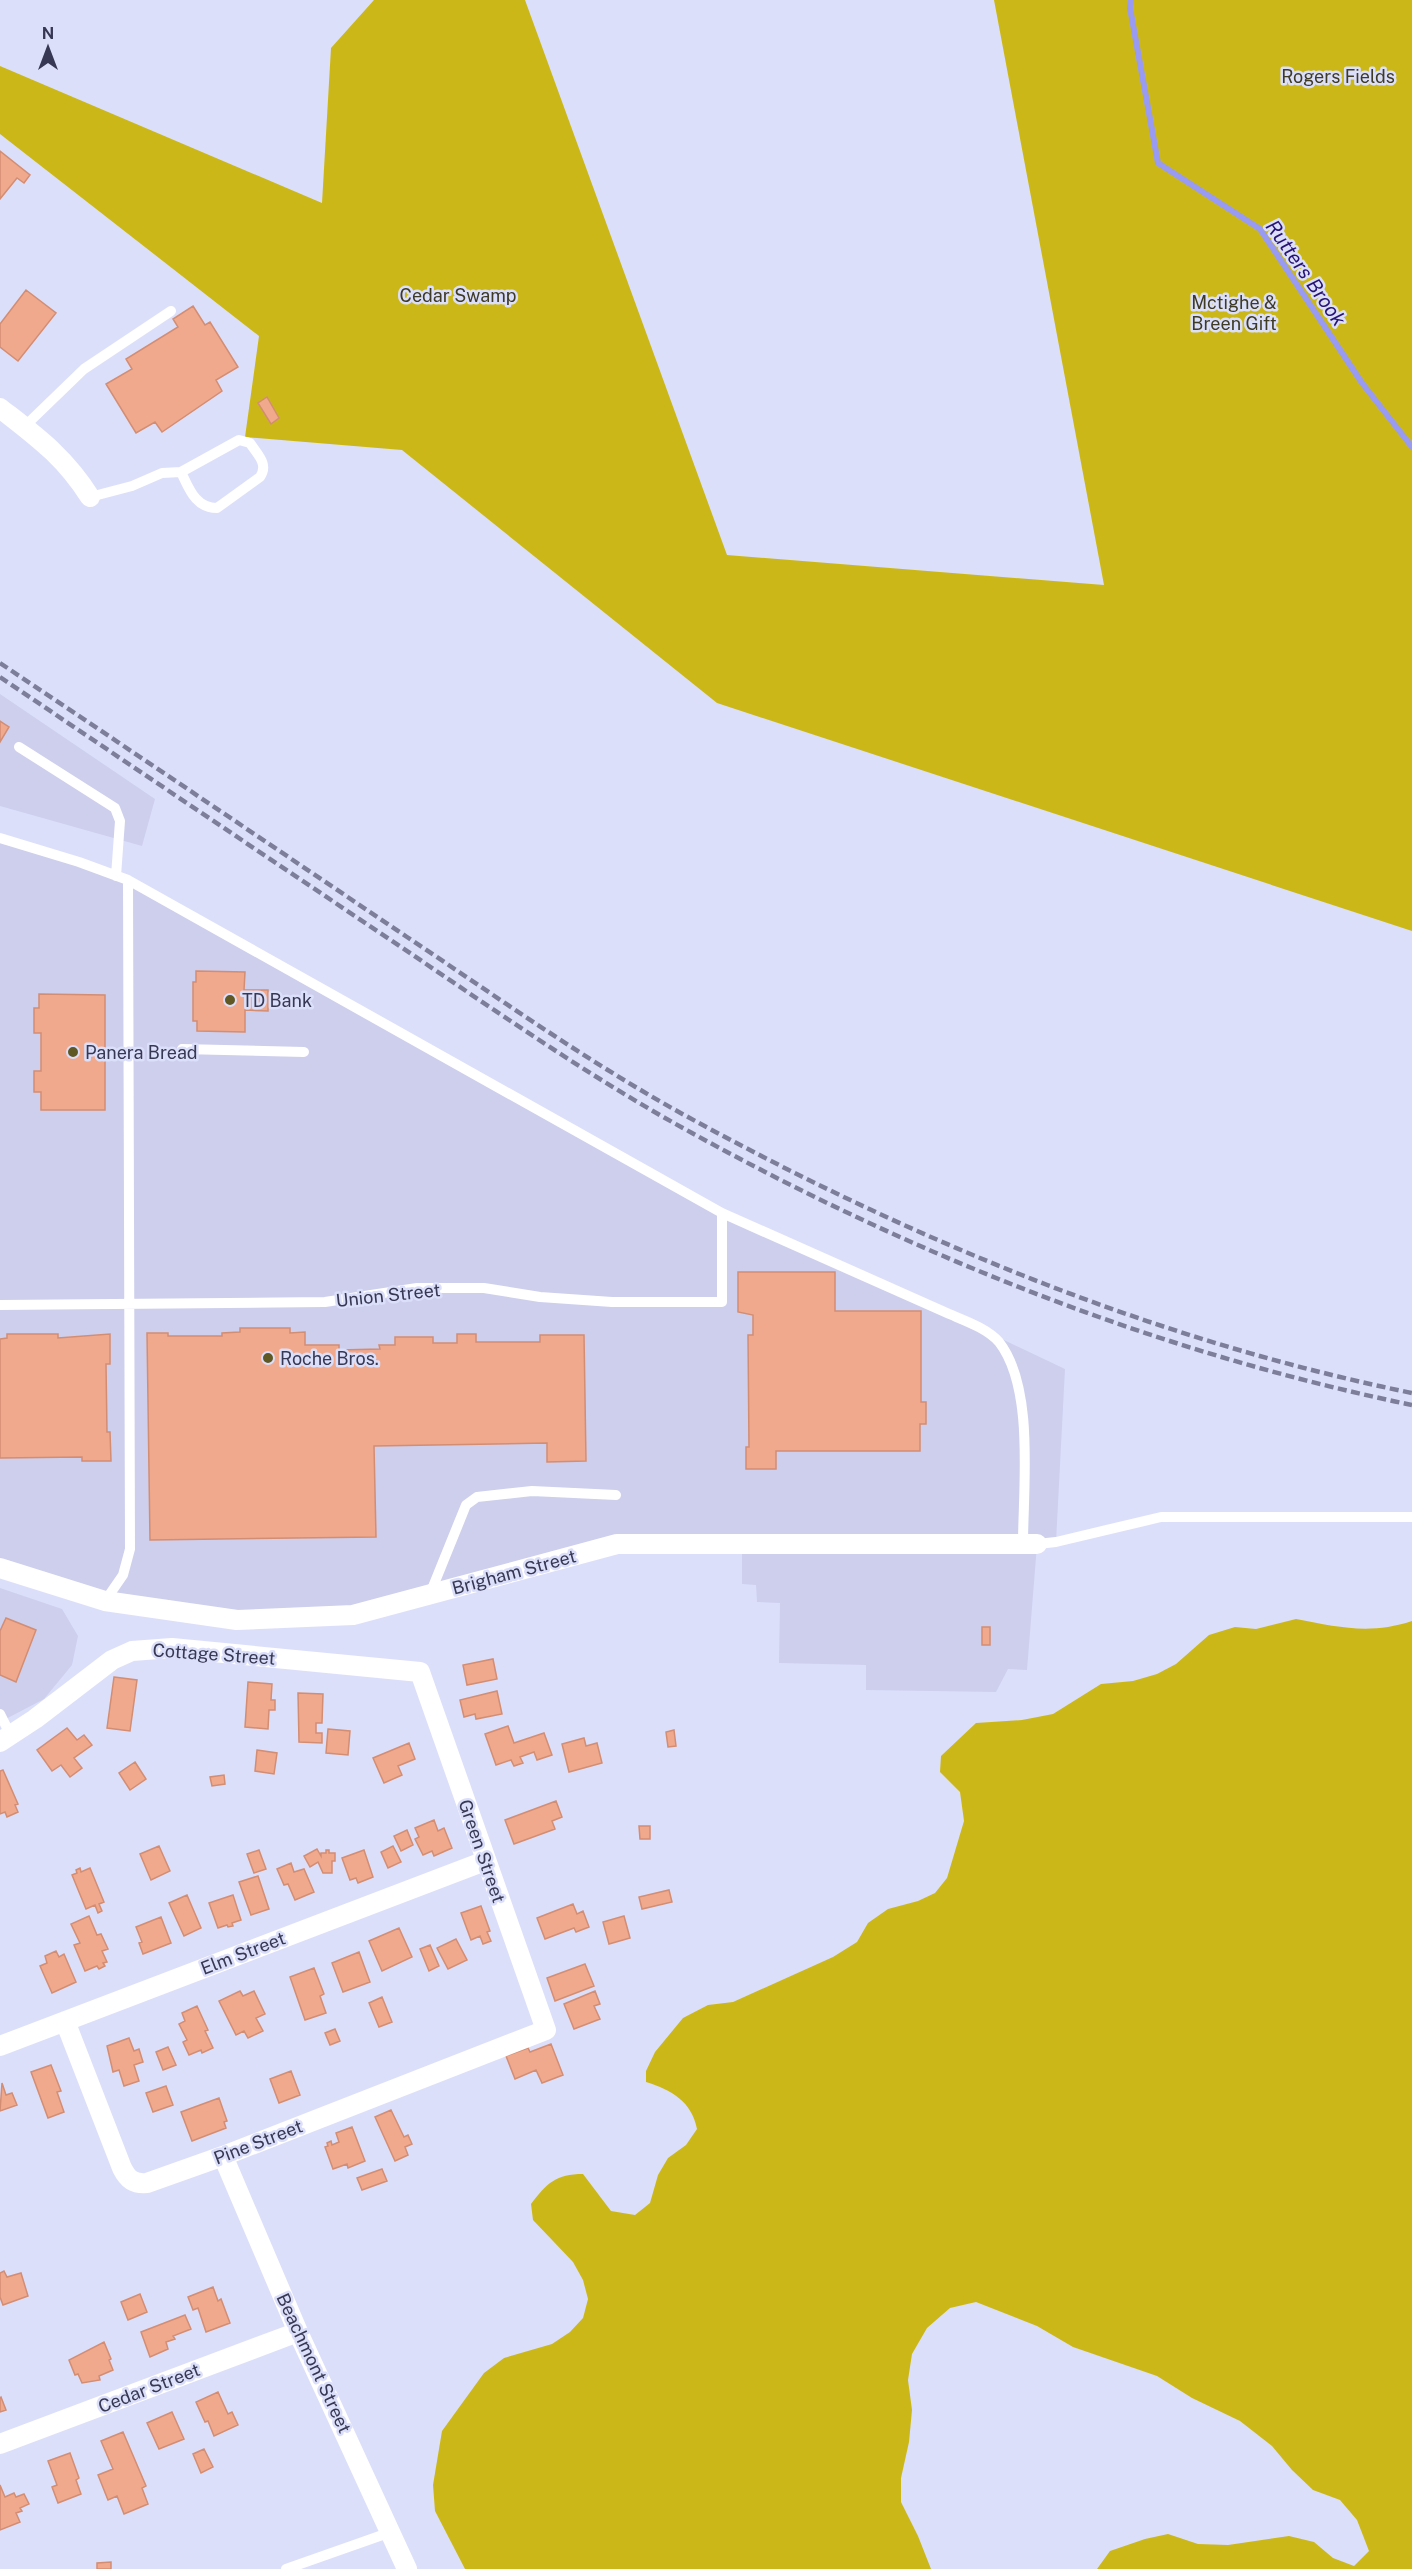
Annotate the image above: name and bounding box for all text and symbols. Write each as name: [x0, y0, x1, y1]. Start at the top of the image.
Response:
north arrow: [18, 18, 78, 78]
text: N: [42, 24, 54, 43]
park label: Rogers Fields: [1281, 66, 1395, 87]
water label: Rutters Brook: [1261, 215, 1351, 331]
park label: Cedar Swamp: [400, 285, 516, 306]
park label: Mctighe & Breen Gift: [1191, 292, 1277, 334]
place label: TD Bank: [242, 990, 312, 1011]
marker: TD Bank: [223, 993, 237, 1007]
place label: Panera Bread: [85, 1042, 198, 1063]
marker: Panera Bread: [66, 1045, 80, 1059]
street label: Union Street: [335, 1279, 441, 1311]
place label: Roche Bros.: [280, 1348, 379, 1369]
marker: Roche Bros.: [261, 1351, 275, 1365]
street label: Brigham Street: [450, 1545, 578, 1599]
street label: Cottage Street: [152, 1639, 276, 1669]
street label: Green Street: [455, 1797, 509, 1905]
street label: Elm Street: [198, 1927, 288, 1979]
street label: Pine Street: [211, 2115, 305, 2169]
street label: Beachmont Street: [272, 2290, 356, 2436]
street label: Cedar Street: [95, 2359, 203, 2417]

